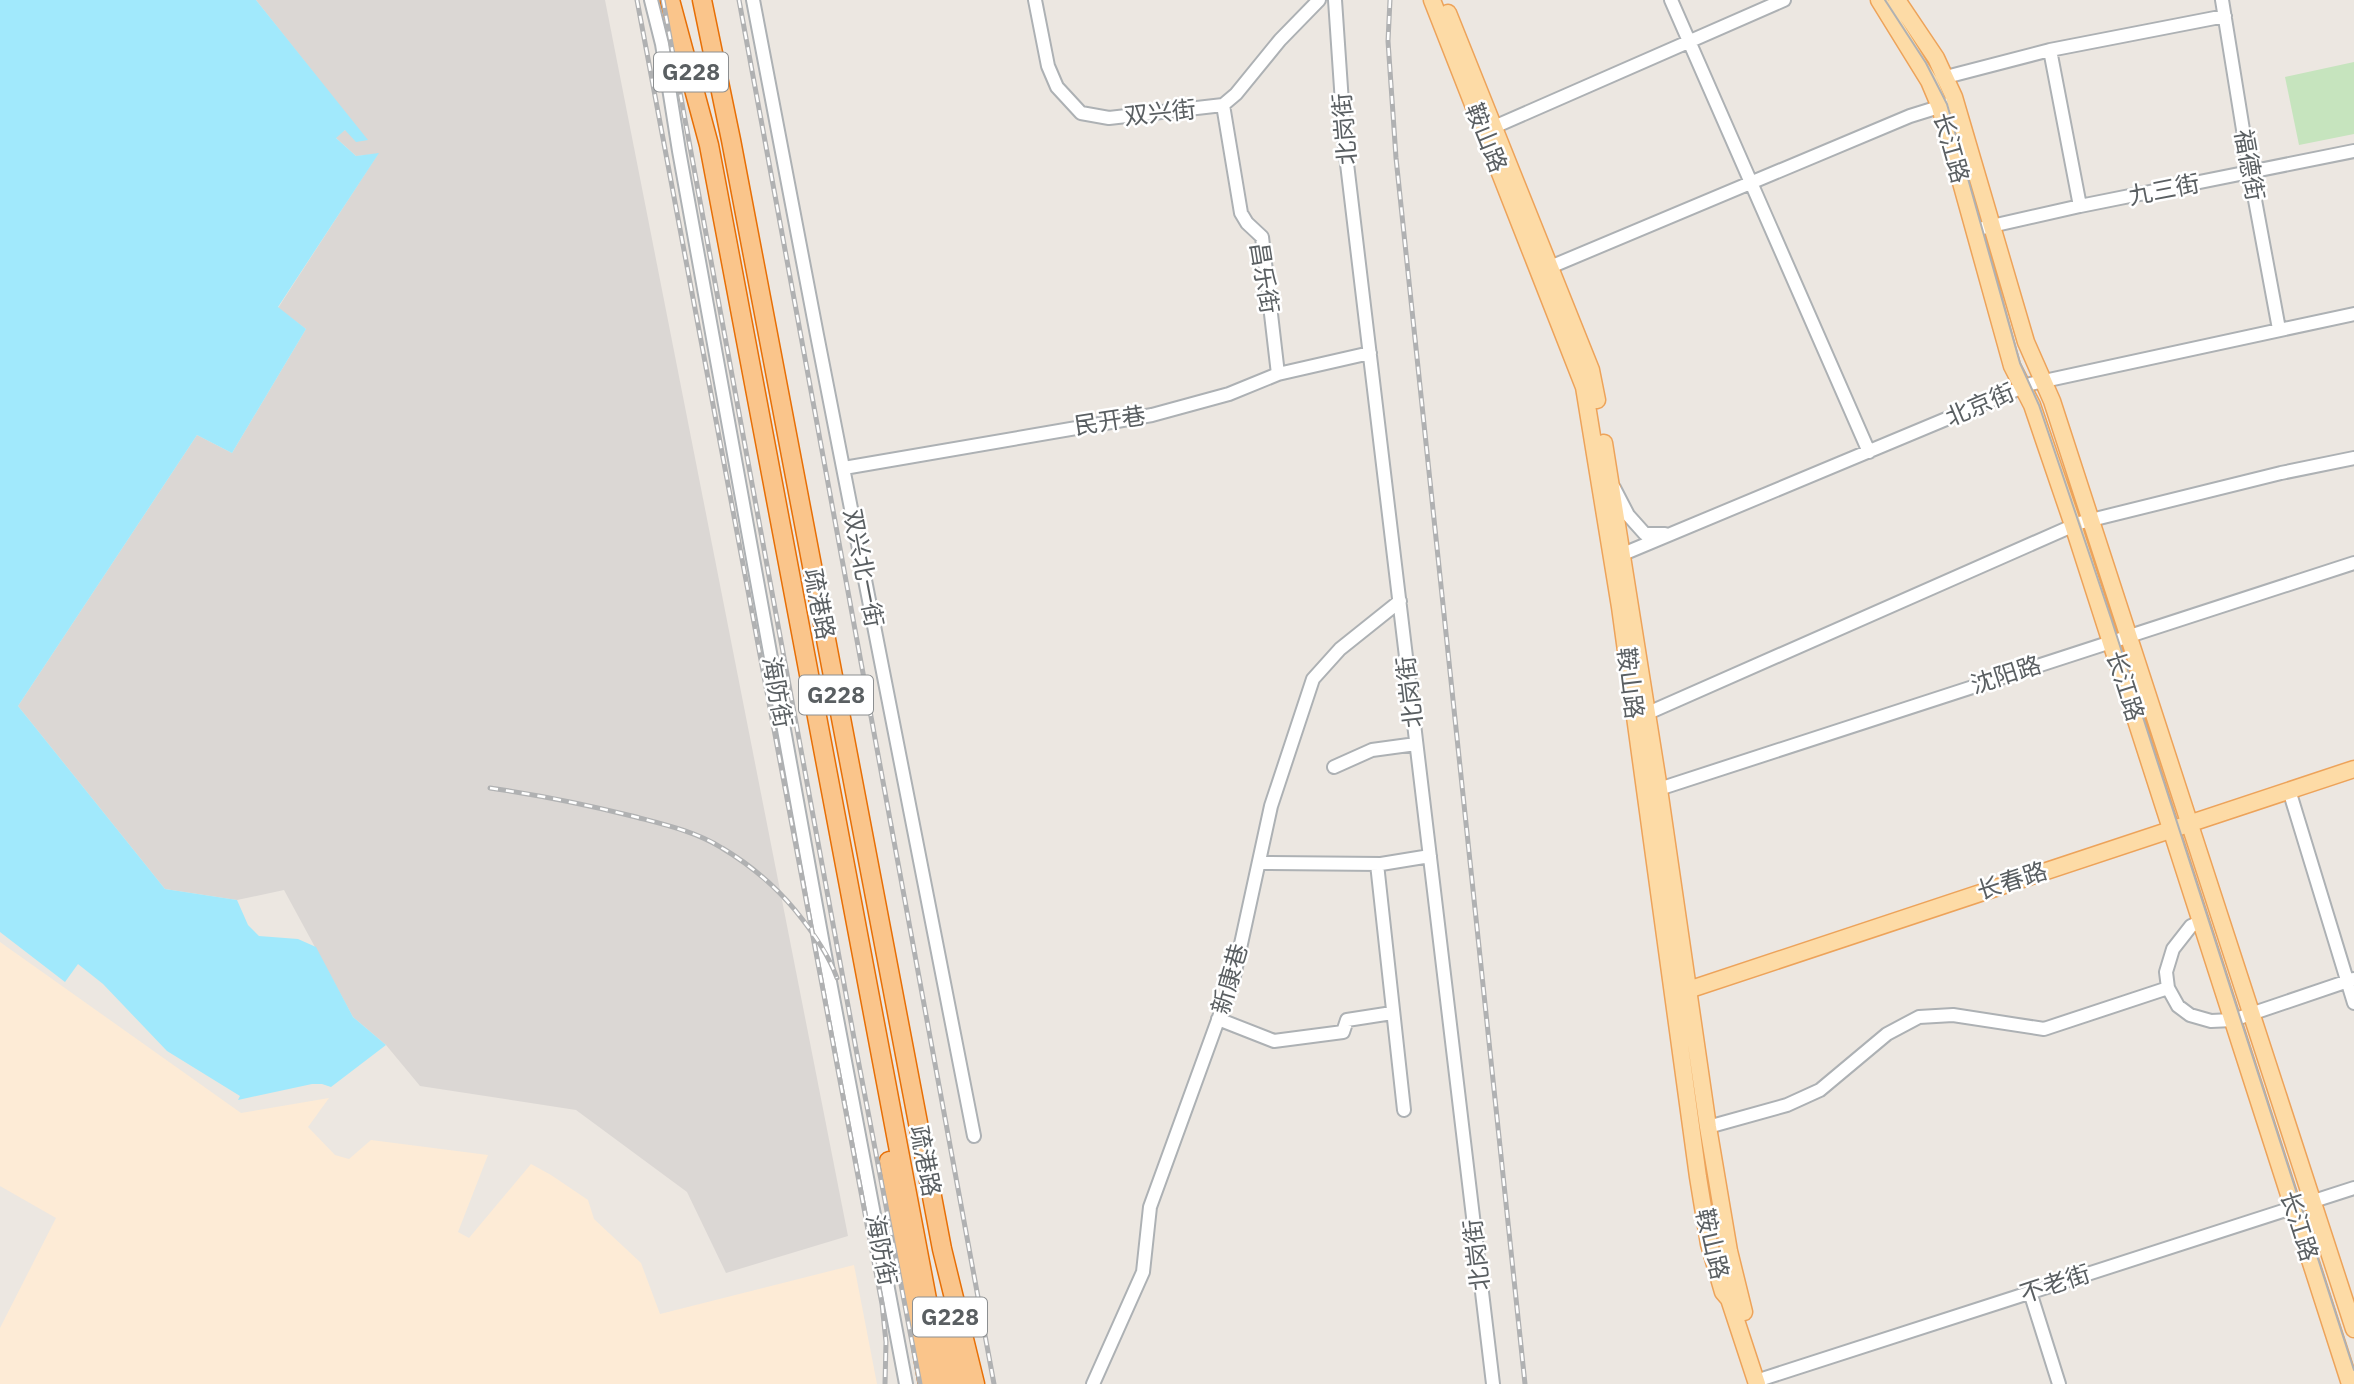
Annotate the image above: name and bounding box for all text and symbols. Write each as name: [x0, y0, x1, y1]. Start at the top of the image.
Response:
road number: G228: [654, 53, 728, 92]
street label: 双兴街: [1122, 92, 1197, 132]
street label: 北岗街: [1325, 92, 1363, 166]
street label: 鞍山路: [1459, 98, 1515, 177]
street label: 长江路: [1927, 109, 1977, 187]
street label: 福德街: [2228, 127, 2272, 203]
street label: 九三街: [2125, 166, 2202, 212]
street label: 昌乐街: [1244, 240, 1286, 316]
street label: 北京街: [1940, 375, 2019, 433]
street label: 民开巷: [1072, 399, 1148, 441]
street label: 双兴北一街: [837, 506, 891, 630]
street label: 疏港路: [797, 565, 843, 642]
street label: 鞍山路: [1611, 645, 1651, 721]
street label: 长江路: [2100, 647, 2152, 725]
street label: 沈阳路: [1967, 648, 2045, 700]
street label: 海防街: [756, 654, 800, 730]
street label: 北岗街: [1389, 654, 1429, 730]
road number: G228: [799, 676, 873, 715]
street label: 长春路: [1973, 854, 2051, 906]
street label: 新康巷: [1204, 940, 1254, 1018]
street label: 疏港路: [903, 1122, 949, 1199]
street label: 长江路: [2274, 1187, 2326, 1265]
street label: 鞍山路: [1689, 1205, 1737, 1282]
street label: 海防街: [859, 1211, 905, 1288]
street label: 北岗街: [1456, 1217, 1496, 1293]
street label: 不老街: [2016, 1257, 2094, 1309]
road number: G228: [913, 1298, 987, 1336]

